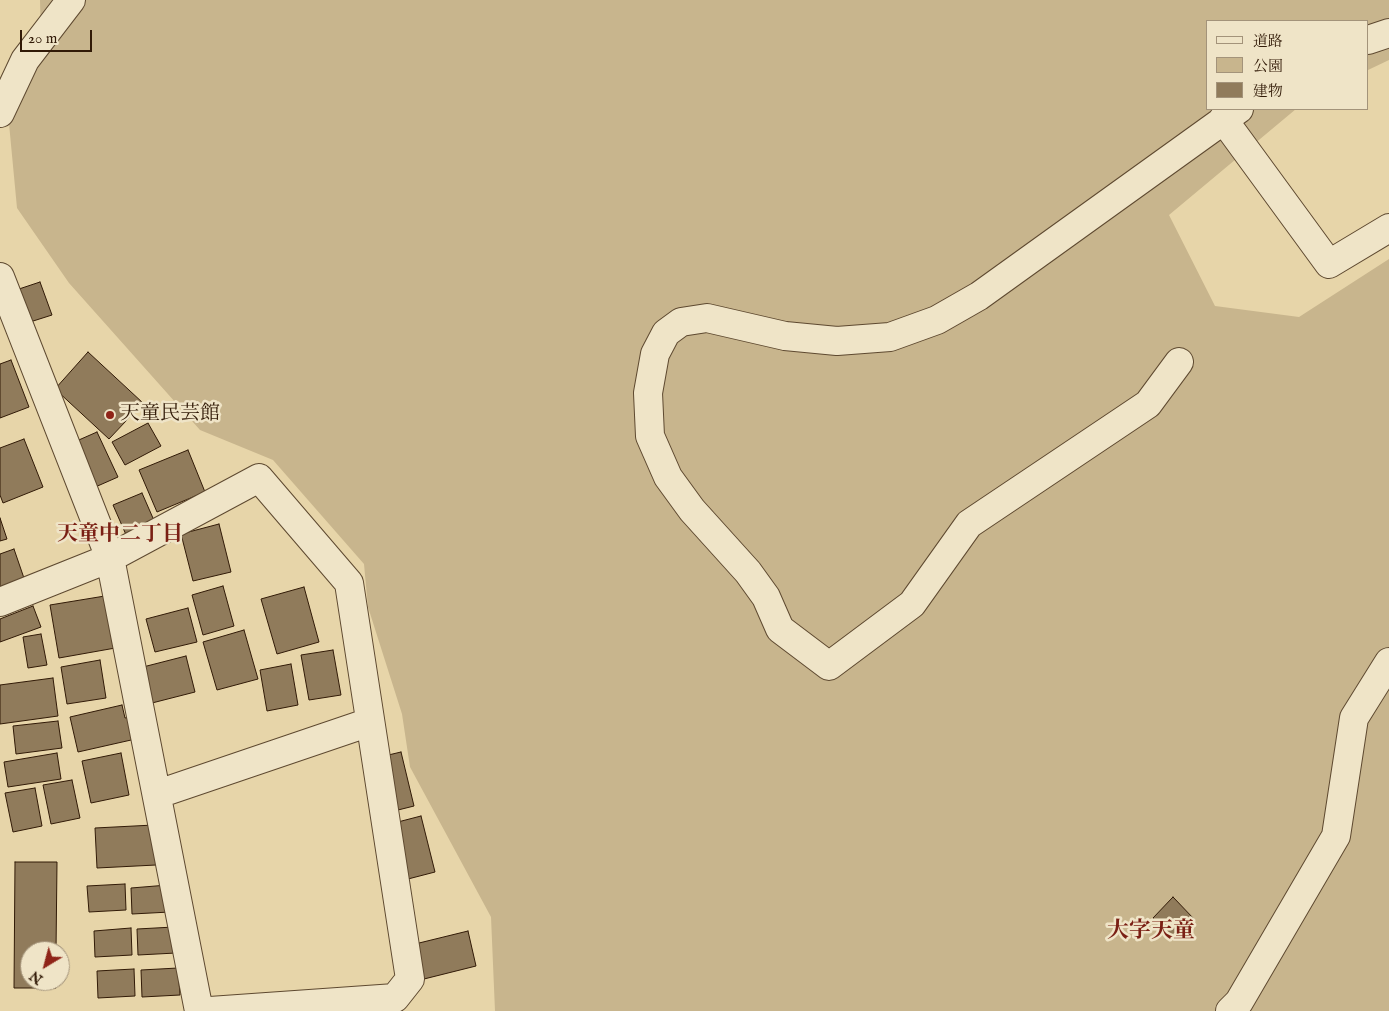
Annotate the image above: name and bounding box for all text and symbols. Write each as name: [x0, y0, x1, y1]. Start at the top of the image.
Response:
scale bar: [22, 20, 95, 52]
legend: [1206, 20, 1369, 110]
text: 20 m: [28, 29, 57, 48]
text: 道路: [1253, 32, 1283, 51]
text: 公園: [1253, 57, 1283, 76]
text: 建物: [1253, 82, 1283, 101]
place label: 天童民芸館: [120, 403, 220, 427]
marker: 天童民芸館: [104, 409, 116, 421]
district label: 天童中二丁目: [57, 523, 183, 549]
district label: 大字天童: [1107, 919, 1195, 945]
north arrow: [20, 941, 70, 991]
text: N: [26, 966, 47, 988]

